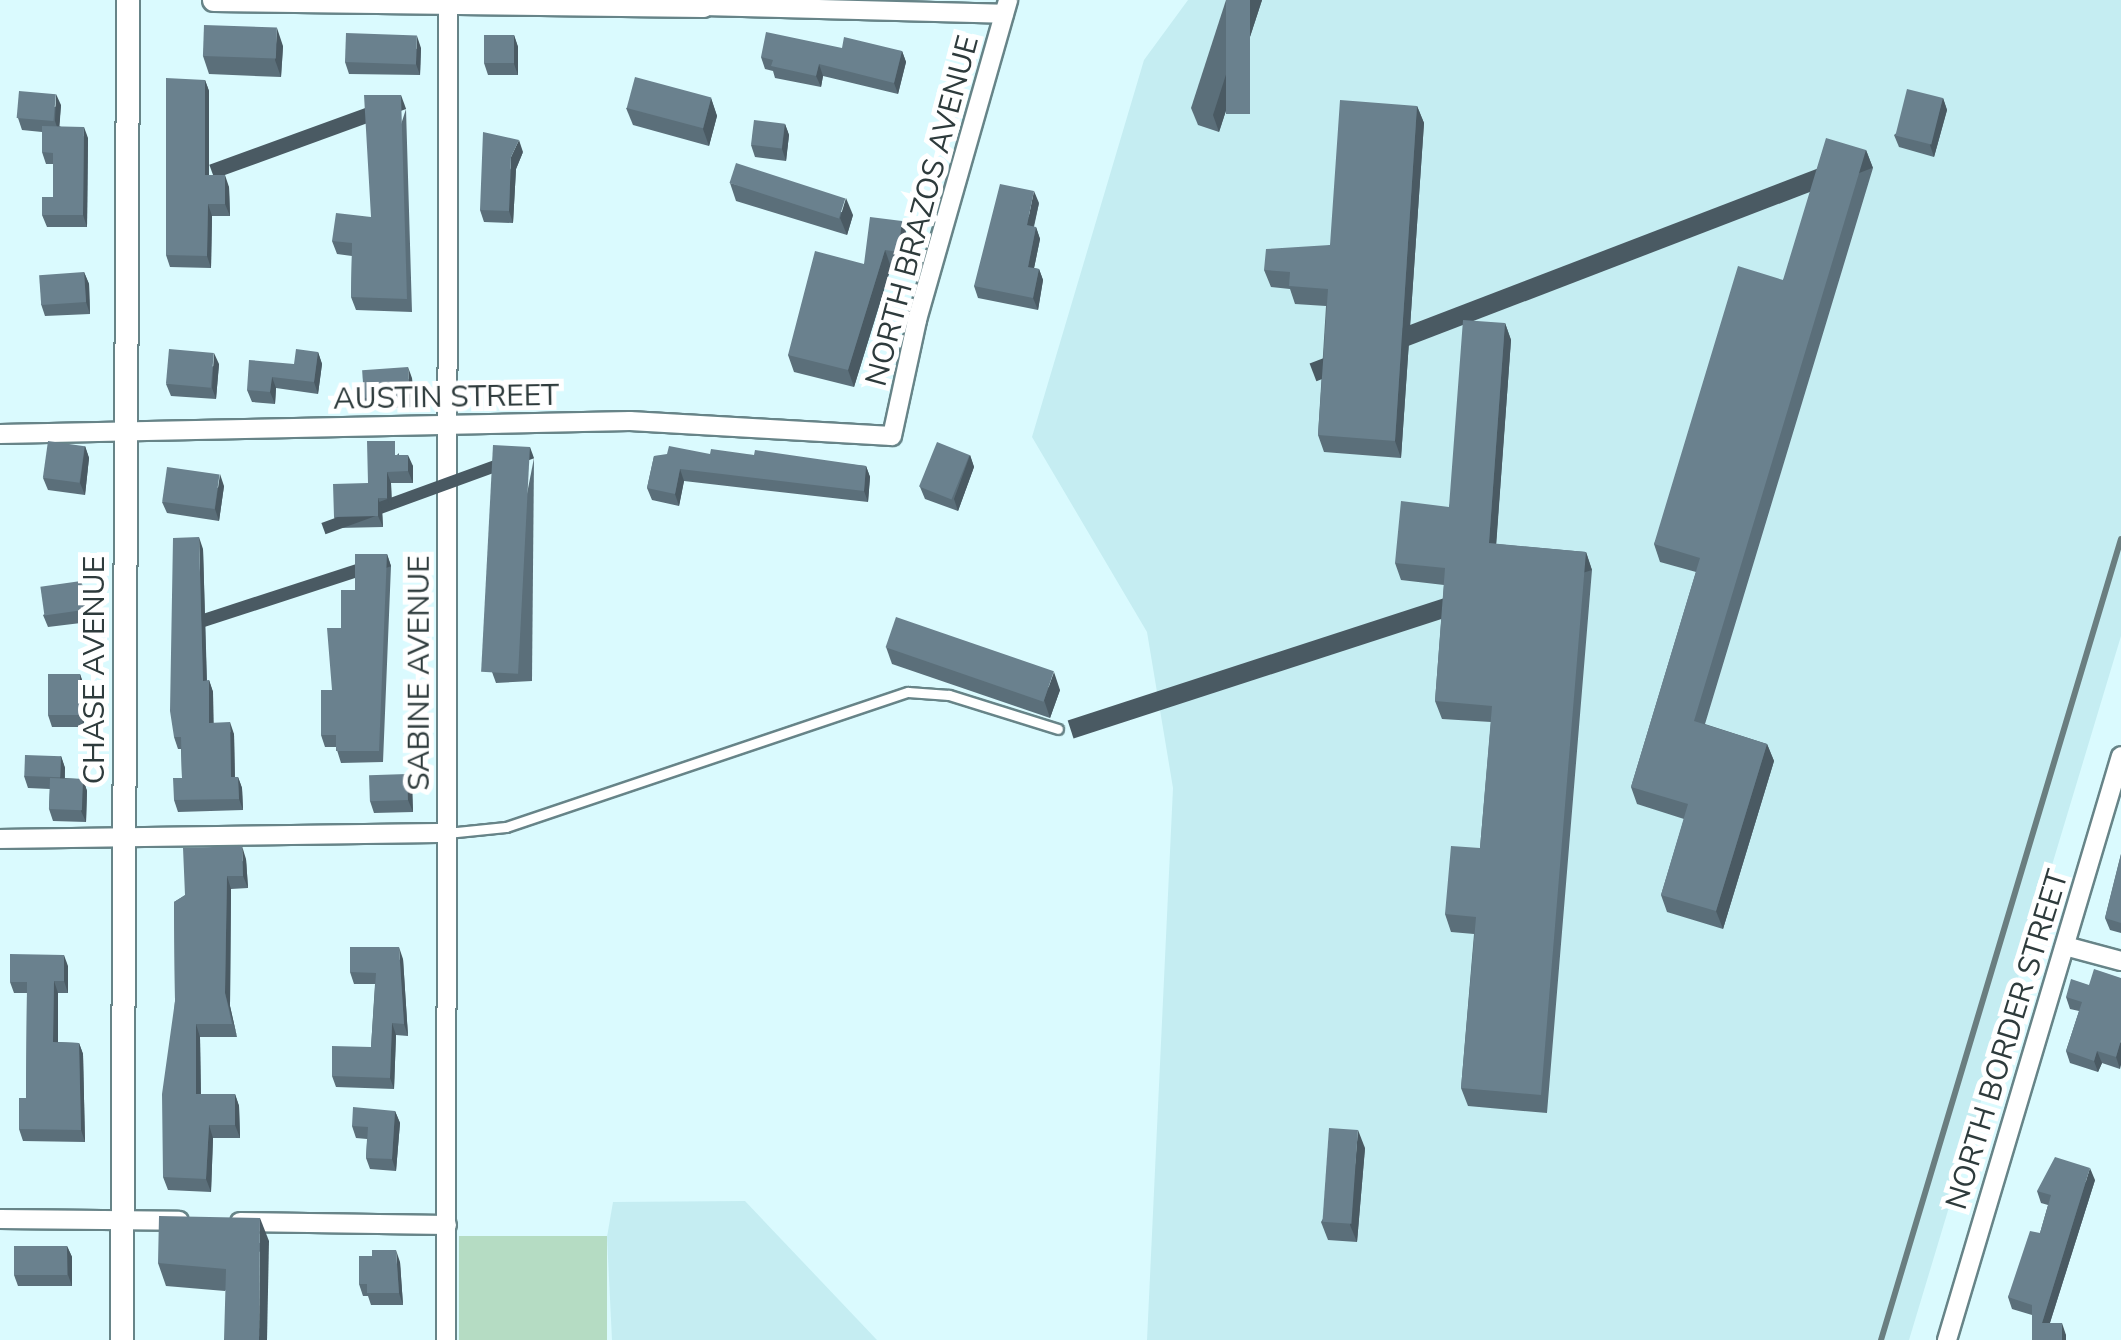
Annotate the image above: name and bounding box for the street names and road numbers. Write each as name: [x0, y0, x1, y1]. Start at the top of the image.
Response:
street label: NORTH BRAZOS AVENUE: [859, 32, 987, 390]
street label: AUSTIN STREET: [333, 378, 559, 418]
street label: SABINE AVENUE: [402, 555, 438, 791]
street label: CHASE AVENUE: [77, 556, 113, 784]
street label: NORTH BORDER STREET: [1939, 866, 2077, 1214]

